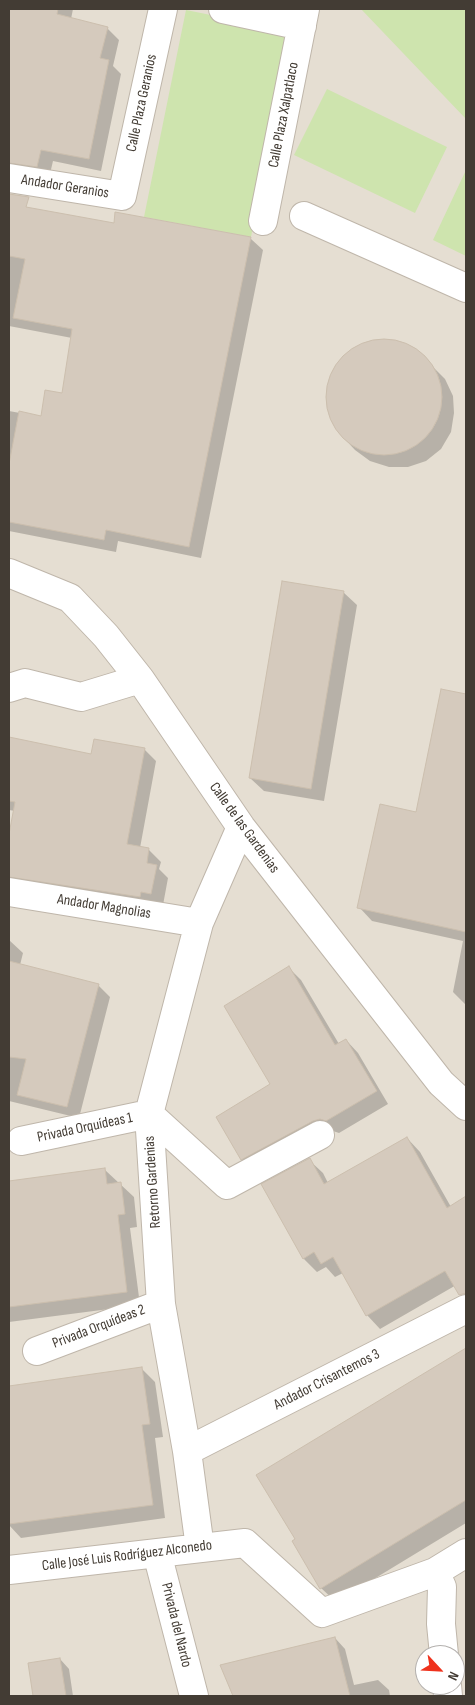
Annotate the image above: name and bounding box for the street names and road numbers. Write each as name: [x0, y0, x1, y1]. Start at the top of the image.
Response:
street label: Calle Plaza Geranios: [123, 52, 161, 154]
street label: Calle Plaza Xalpatlaco: [265, 61, 303, 169]
street label: Andador Geranios: [20, 171, 110, 203]
street label: Calle de las Gardenias: [205, 779, 283, 877]
street label: Andador Magnolias: [56, 891, 152, 923]
street label: Privada Orquídeas 1: [36, 1109, 134, 1147]
street label: Retorno Gardenias: [141, 1135, 165, 1229]
street label: Privada Orquídeas 2: [50, 1301, 148, 1353]
street label: Andador Crisantemos 3: [271, 1346, 383, 1414]
street label: Calle José Luis Rodríguez Alconedo: [41, 1537, 213, 1575]
street label: Privada del Nardo: [157, 1581, 195, 1669]

